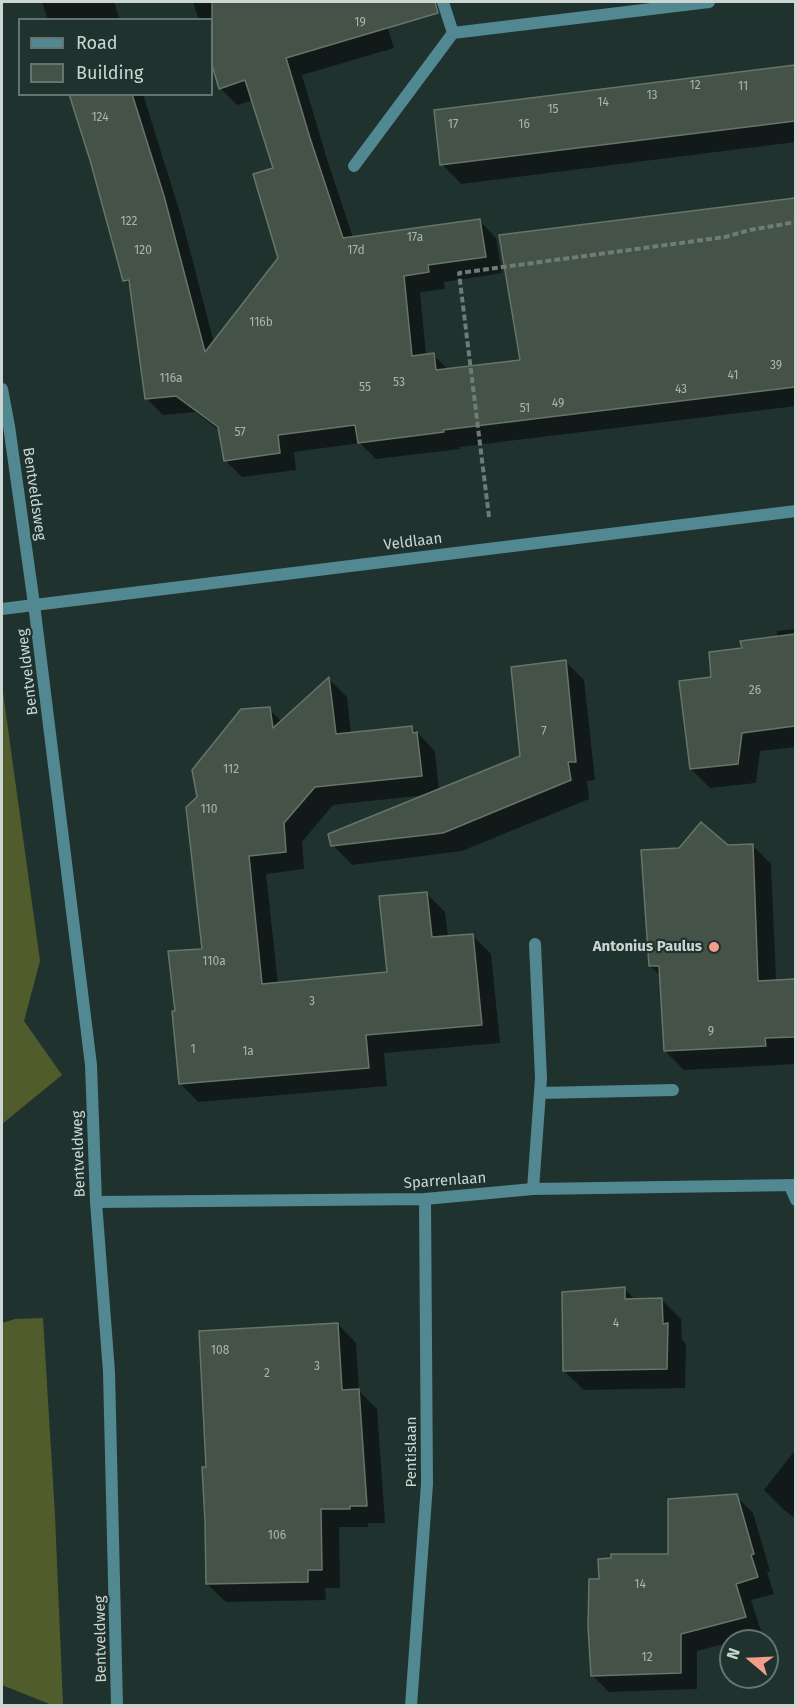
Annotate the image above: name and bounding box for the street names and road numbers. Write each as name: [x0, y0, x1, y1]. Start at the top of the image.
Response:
street label: Bentveldsweg: [19, 446, 49, 542]
street label: Veldlaan: [383, 529, 443, 555]
street label: Bentveldweg: [14, 628, 42, 716]
street label: Bentveldweg: [68, 1110, 90, 1198]
street label: Sparrenlaan: [403, 1169, 487, 1193]
street label: Pentislaan: [403, 1416, 421, 1488]
street label: Bentveldweg: [91, 1595, 111, 1683]

